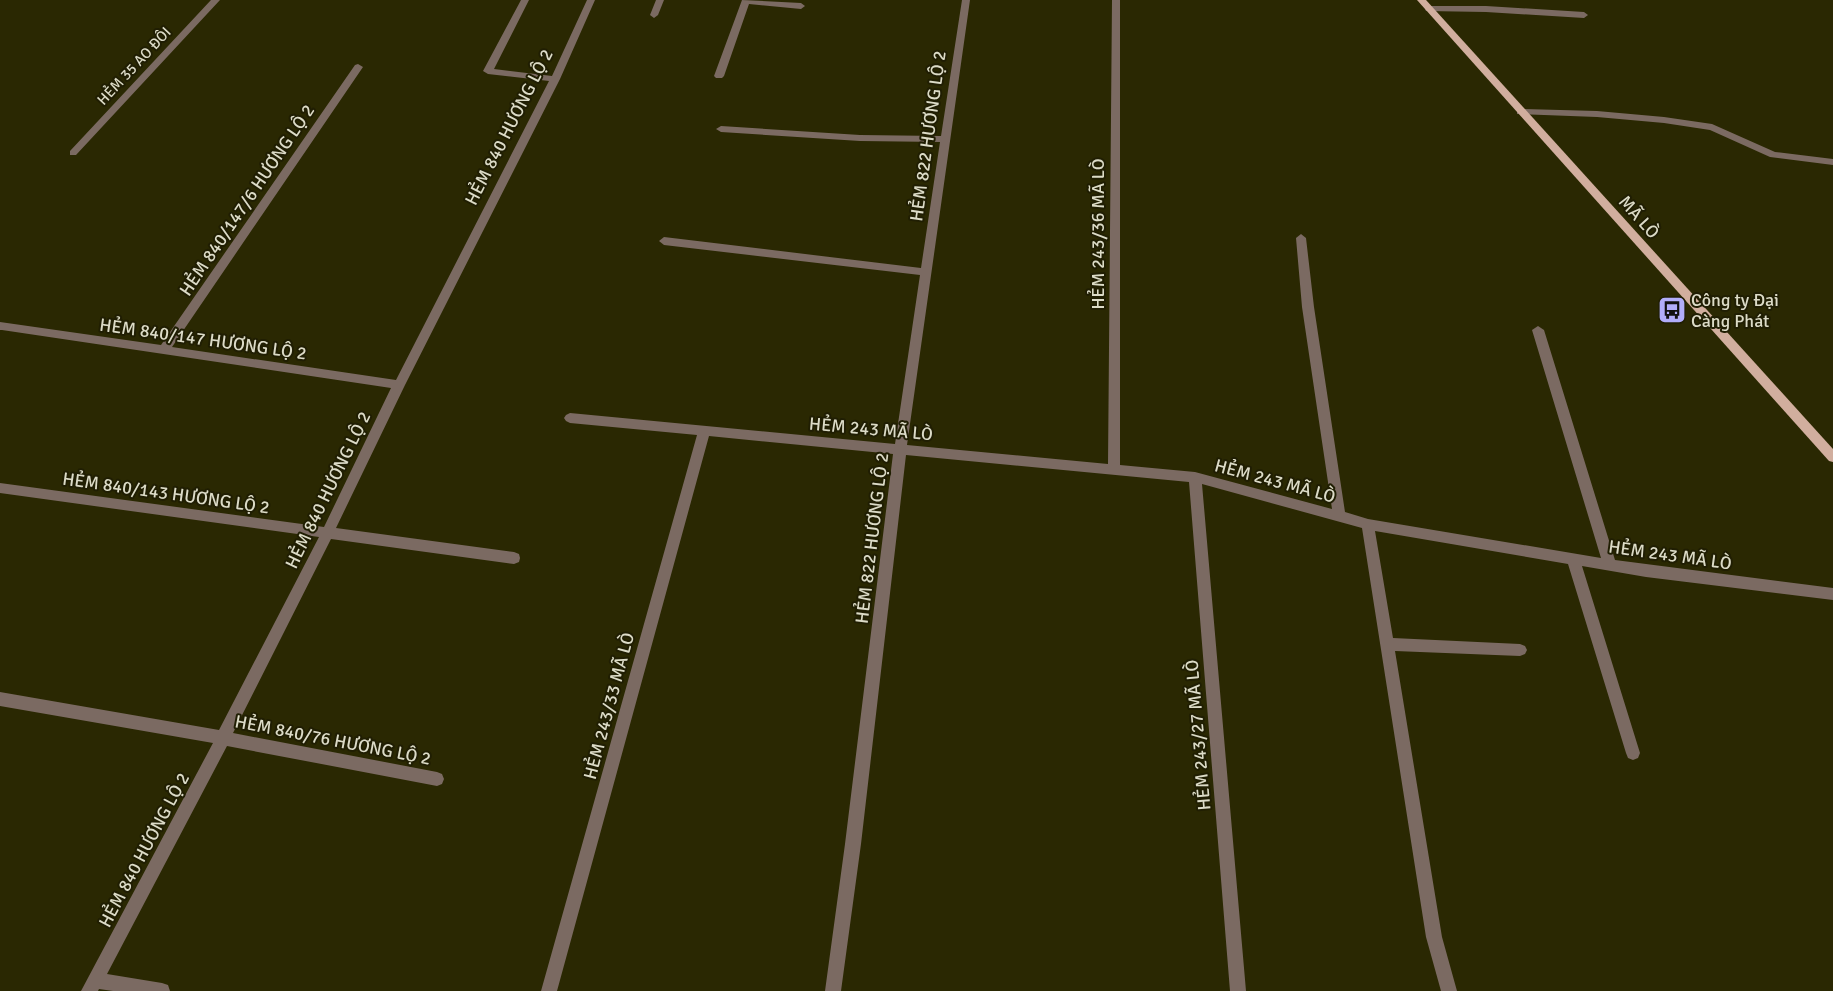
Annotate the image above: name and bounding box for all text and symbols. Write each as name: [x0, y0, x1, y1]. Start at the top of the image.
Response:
street label: HẺM 35 AO ĐÔI: [93, 23, 175, 109]
street label: HẺM 840 HƯƠNG LỘ 2: [460, 45, 558, 209]
street label: HẺM 822 HƯƠNG LỘ 2: [905, 49, 951, 223]
street label: HẺM 840/147/6 HƯƠNG LỘ 2: [175, 100, 319, 300]
street label: HẺM 243/36 MÃ LÒ: [1087, 158, 1109, 310]
street label: MÃ LÒ: [1614, 191, 1664, 243]
place label: Công ty Đại Càng Phát: [1691, 289, 1779, 332]
bus stop icon: Công ty Đại Càng Phát: [1657, 295, 1687, 325]
street label: HẺM 840/147 HƯƠNG LỘ 2: [98, 314, 308, 364]
street label: HẺM 840 HƯƠNG LỘ 2: [280, 408, 376, 572]
street label: HẺM 243 MÃ LÒ: [808, 413, 934, 445]
street label: HẺM 822 HƯƠNG LỘ 2: [851, 451, 893, 625]
street label: HẺM 243 MÃ LÒ: [1212, 454, 1338, 508]
street label: HẺM 840/143 HƯƠNG LỘ 2: [61, 468, 271, 518]
street label: HẺM 243 MÃ LÒ: [1607, 535, 1733, 575]
street label: HẺM 243/33 MÃ LÒ: [579, 630, 639, 782]
street label: HẺM 243/27 MÃ LÒ: [1180, 659, 1216, 811]
street label: HẺM 840/76 HƯƠNG LỘ 2: [233, 710, 433, 770]
street label: HẺM 840 HƯƠNG LỘ 2: [94, 769, 194, 931]

